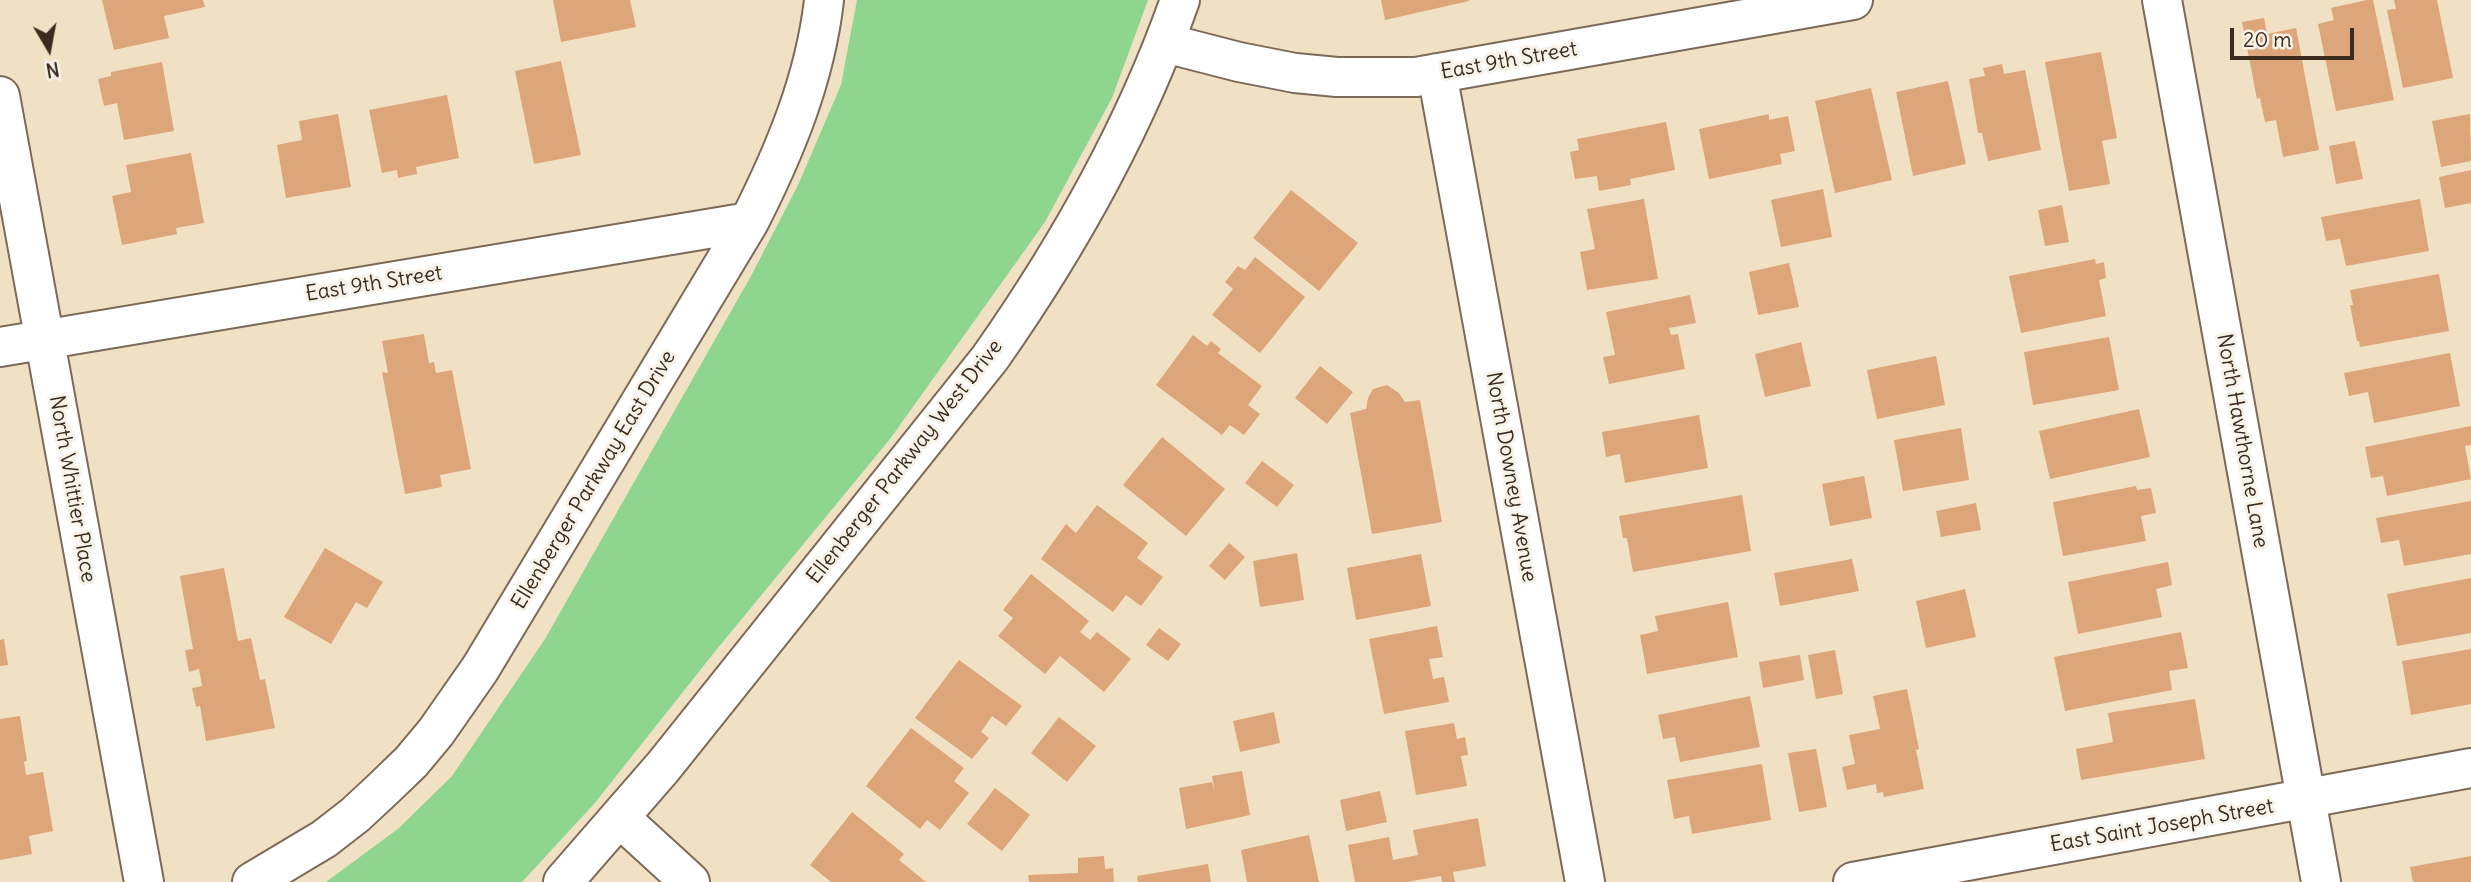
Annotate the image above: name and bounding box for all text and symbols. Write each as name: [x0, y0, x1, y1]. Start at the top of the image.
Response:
north arrow: [14, 14, 84, 84]
scale bar: [2233, 14, 2357, 58]
text: 20 m: [2243, 26, 2292, 53]
street label: East 9th Street: [1439, 37, 1579, 85]
text: N: [44, 57, 61, 83]
street label: East 9th Street: [304, 261, 444, 307]
street label: North Hawthorne Lane: [2211, 332, 2273, 550]
street label: Ellenberger Parkway West Drive: [802, 335, 1008, 589]
street label: Ellenberger Parkway East Drive: [507, 346, 681, 614]
street label: North Downey Avenue: [1480, 370, 1542, 584]
street label: North Whittier Place: [43, 394, 101, 584]
street label: East Saint Joseph Street: [2048, 794, 2276, 858]

